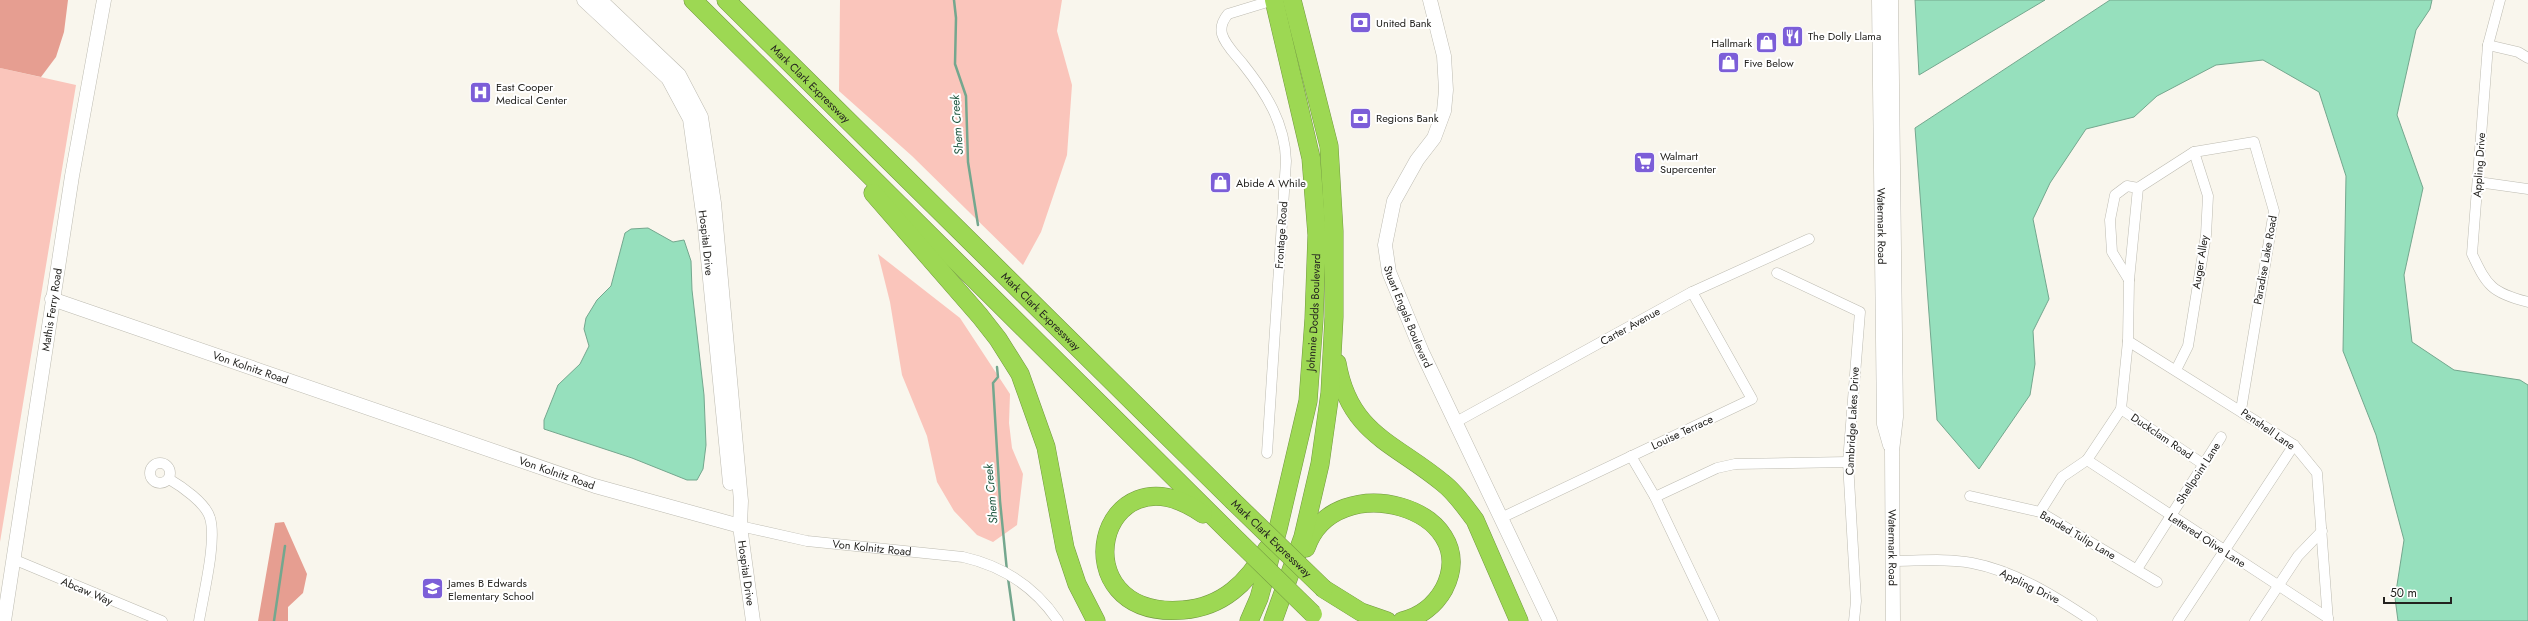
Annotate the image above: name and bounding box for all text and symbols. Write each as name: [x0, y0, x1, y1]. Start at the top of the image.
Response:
bank icon: United Bank: [1348, 10, 1374, 36]
place label: United Bank: [1376, 15, 1432, 31]
restaurant icon: The Dolly Llama: [1779, 23, 1805, 49]
place label: The Dolly Llama: [1808, 28, 1881, 44]
shop icon: Hallmark: [1754, 30, 1780, 56]
place label: Hallmark: [1711, 35, 1752, 51]
street label: Mark Clark Expressway: [767, 41, 854, 127]
shop icon: Five Below: [1715, 50, 1741, 76]
place label: Five Below: [1744, 55, 1794, 71]
place label: East Cooper Medical Center: [496, 79, 567, 108]
hospital icon: East Cooper Medical Center: [468, 80, 494, 106]
water label: Shem Creek: [946, 94, 968, 156]
bank icon: Regions Bank: [1347, 105, 1373, 131]
place label: Regions Bank: [1376, 110, 1439, 126]
street label: Appling Drive: [2469, 132, 2489, 198]
place label: Walmart Supercenter: [1660, 148, 1716, 177]
supermarket icon: Walmart Supercenter: [1632, 149, 1658, 175]
shop icon: Abide A While: [1207, 170, 1233, 196]
place label: Abide A While: [1236, 175, 1306, 191]
street label: Watermark Road: [1873, 188, 1890, 264]
street label: Frontage Road: [1271, 201, 1291, 269]
street label: Hospital Drive: [695, 209, 718, 277]
street label: Paradise Lake Road: [2249, 214, 2281, 306]
street label: Auger Alley: [2188, 234, 2212, 290]
street label: Johnnie Dodds Boulevard: [1302, 253, 1324, 374]
street label: Stuart Engals Boulevard: [1380, 265, 1436, 370]
street label: Mathis Ferry Road: [37, 267, 66, 352]
street label: Mark Clark Expressway: [998, 268, 1085, 354]
street label: Carter Avenue: [1597, 303, 1663, 349]
street label: Von Kolnitz Road: [210, 347, 291, 388]
street label: Cambridge Lakes Drive: [1841, 366, 1863, 476]
street label: Penshell Lane: [2238, 404, 2299, 454]
street label: Duckclam Road: [2128, 409, 2196, 463]
street label: Louise Terrace: [1649, 411, 1716, 453]
street label: Shellpoint Lane: [2172, 439, 2224, 507]
street label: Von Kolnitz Road: [517, 452, 597, 493]
water label: Shem Creek: [979, 462, 1003, 525]
street label: Mark Clark Expressway: [1228, 496, 1315, 581]
street label: Banded Tulip Lane: [2037, 507, 2119, 563]
street label: Watermark Road: [1884, 509, 1901, 586]
street label: Lettered Olive Lane: [2165, 509, 2249, 571]
street label: Von Kolnitz Road: [832, 536, 912, 560]
street label: Hospital Drive: [734, 539, 759, 607]
street label: Appling Drive: [1997, 565, 2063, 608]
street label: Abcaw Way: [59, 573, 115, 609]
place label: James B Edwards Elementary School: [446, 575, 534, 604]
school or university icon: James B Edwards Elementary School: [420, 576, 446, 602]
scale bar: [2384, 579, 2451, 605]
text: 50 m: [2390, 584, 2417, 602]

